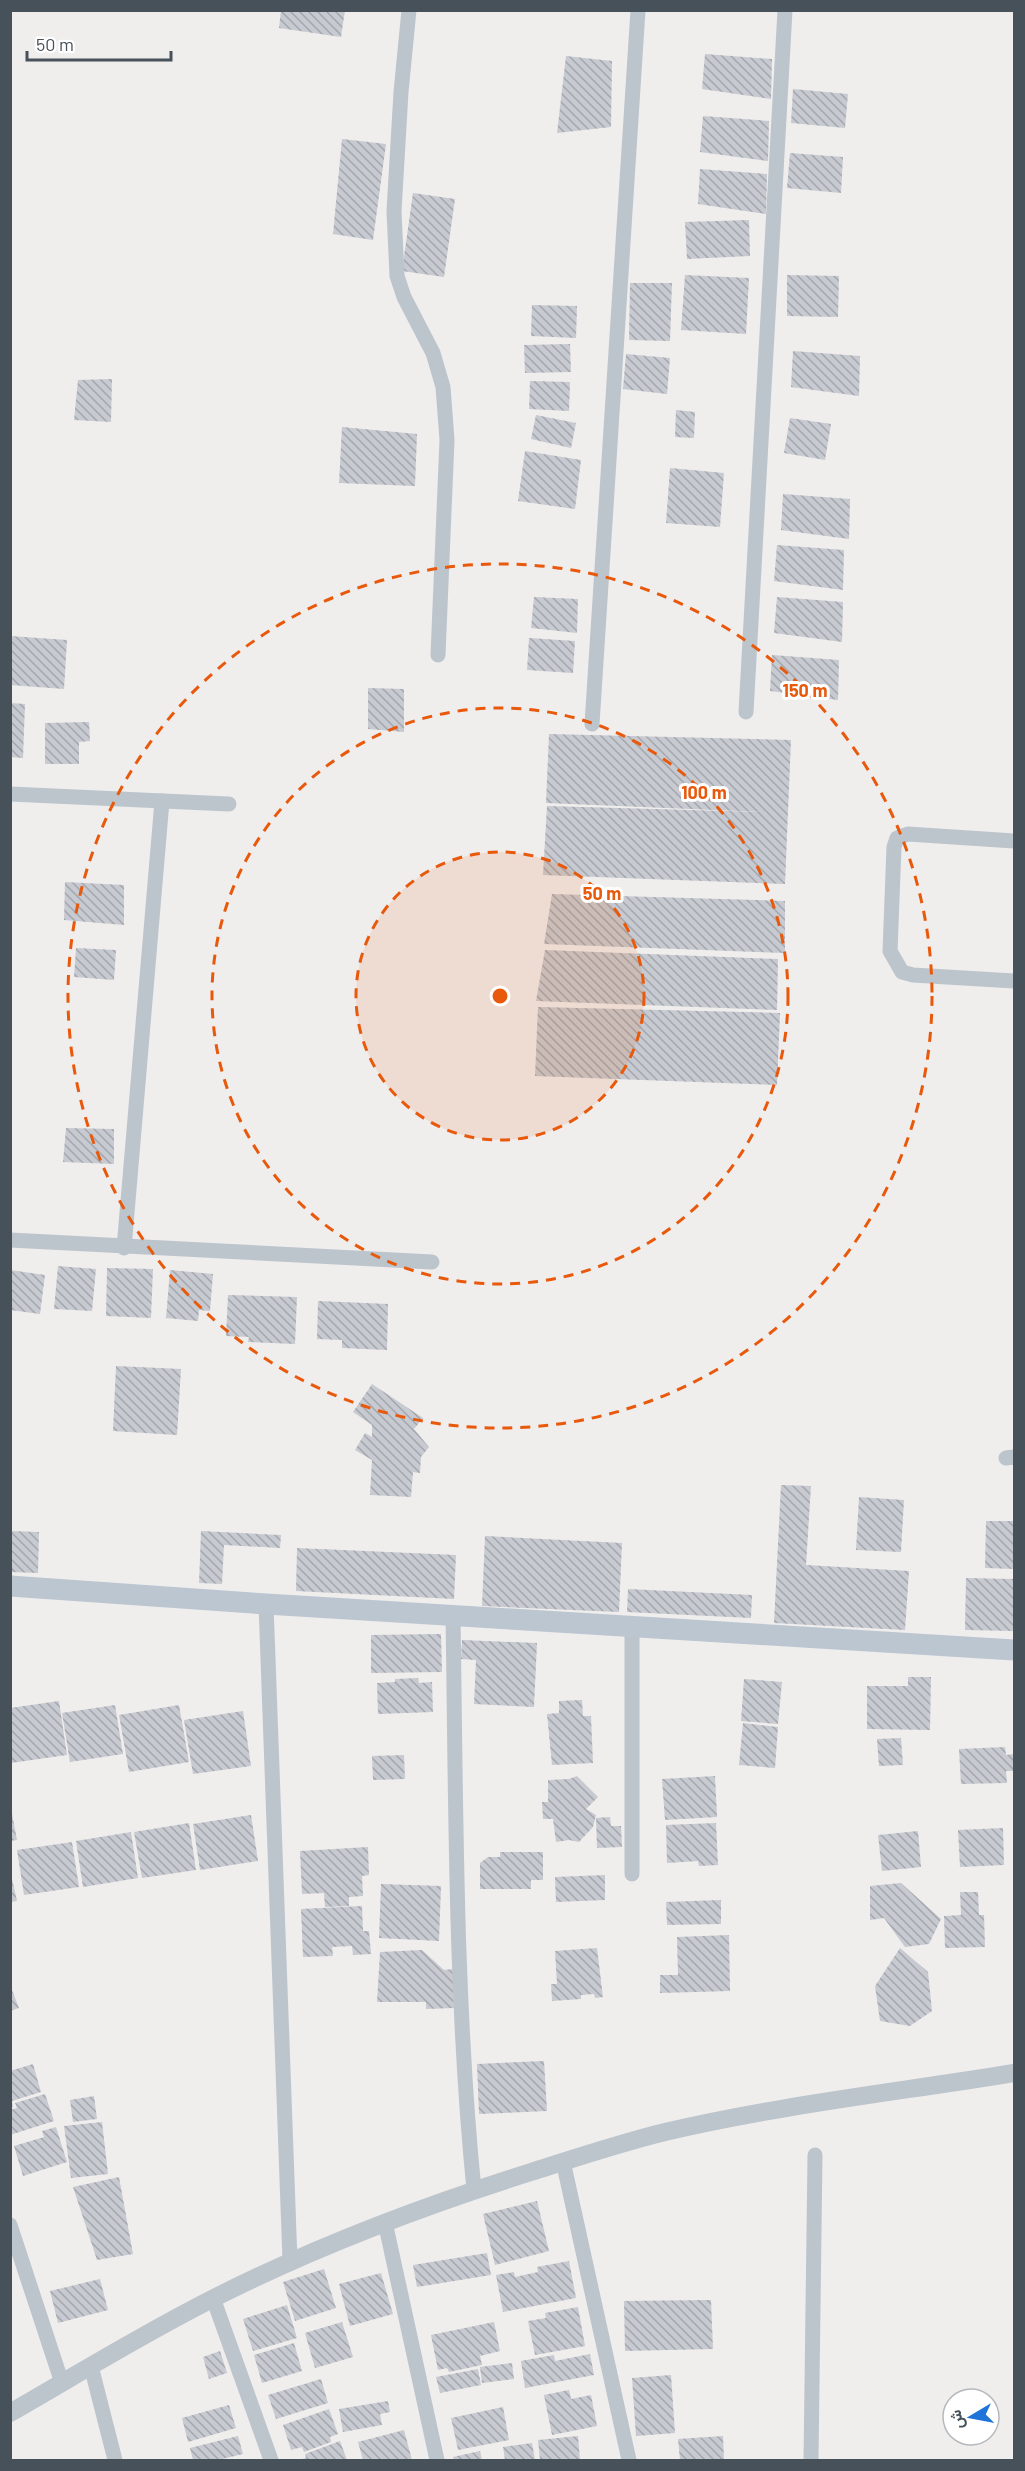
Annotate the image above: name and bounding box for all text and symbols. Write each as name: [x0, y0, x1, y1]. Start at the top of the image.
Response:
scale bar: [27, 24, 171, 62]
text: 50 m: [36, 33, 74, 55]
text: 150 m: [783, 679, 827, 701]
text: 100 m: [681, 781, 727, 803]
text: 50 m: [583, 882, 621, 904]
centre of rings: [490, 986, 510, 1006]
north arrow: [941, 2387, 1001, 2447]
text: ش: [945, 2408, 968, 2431]

